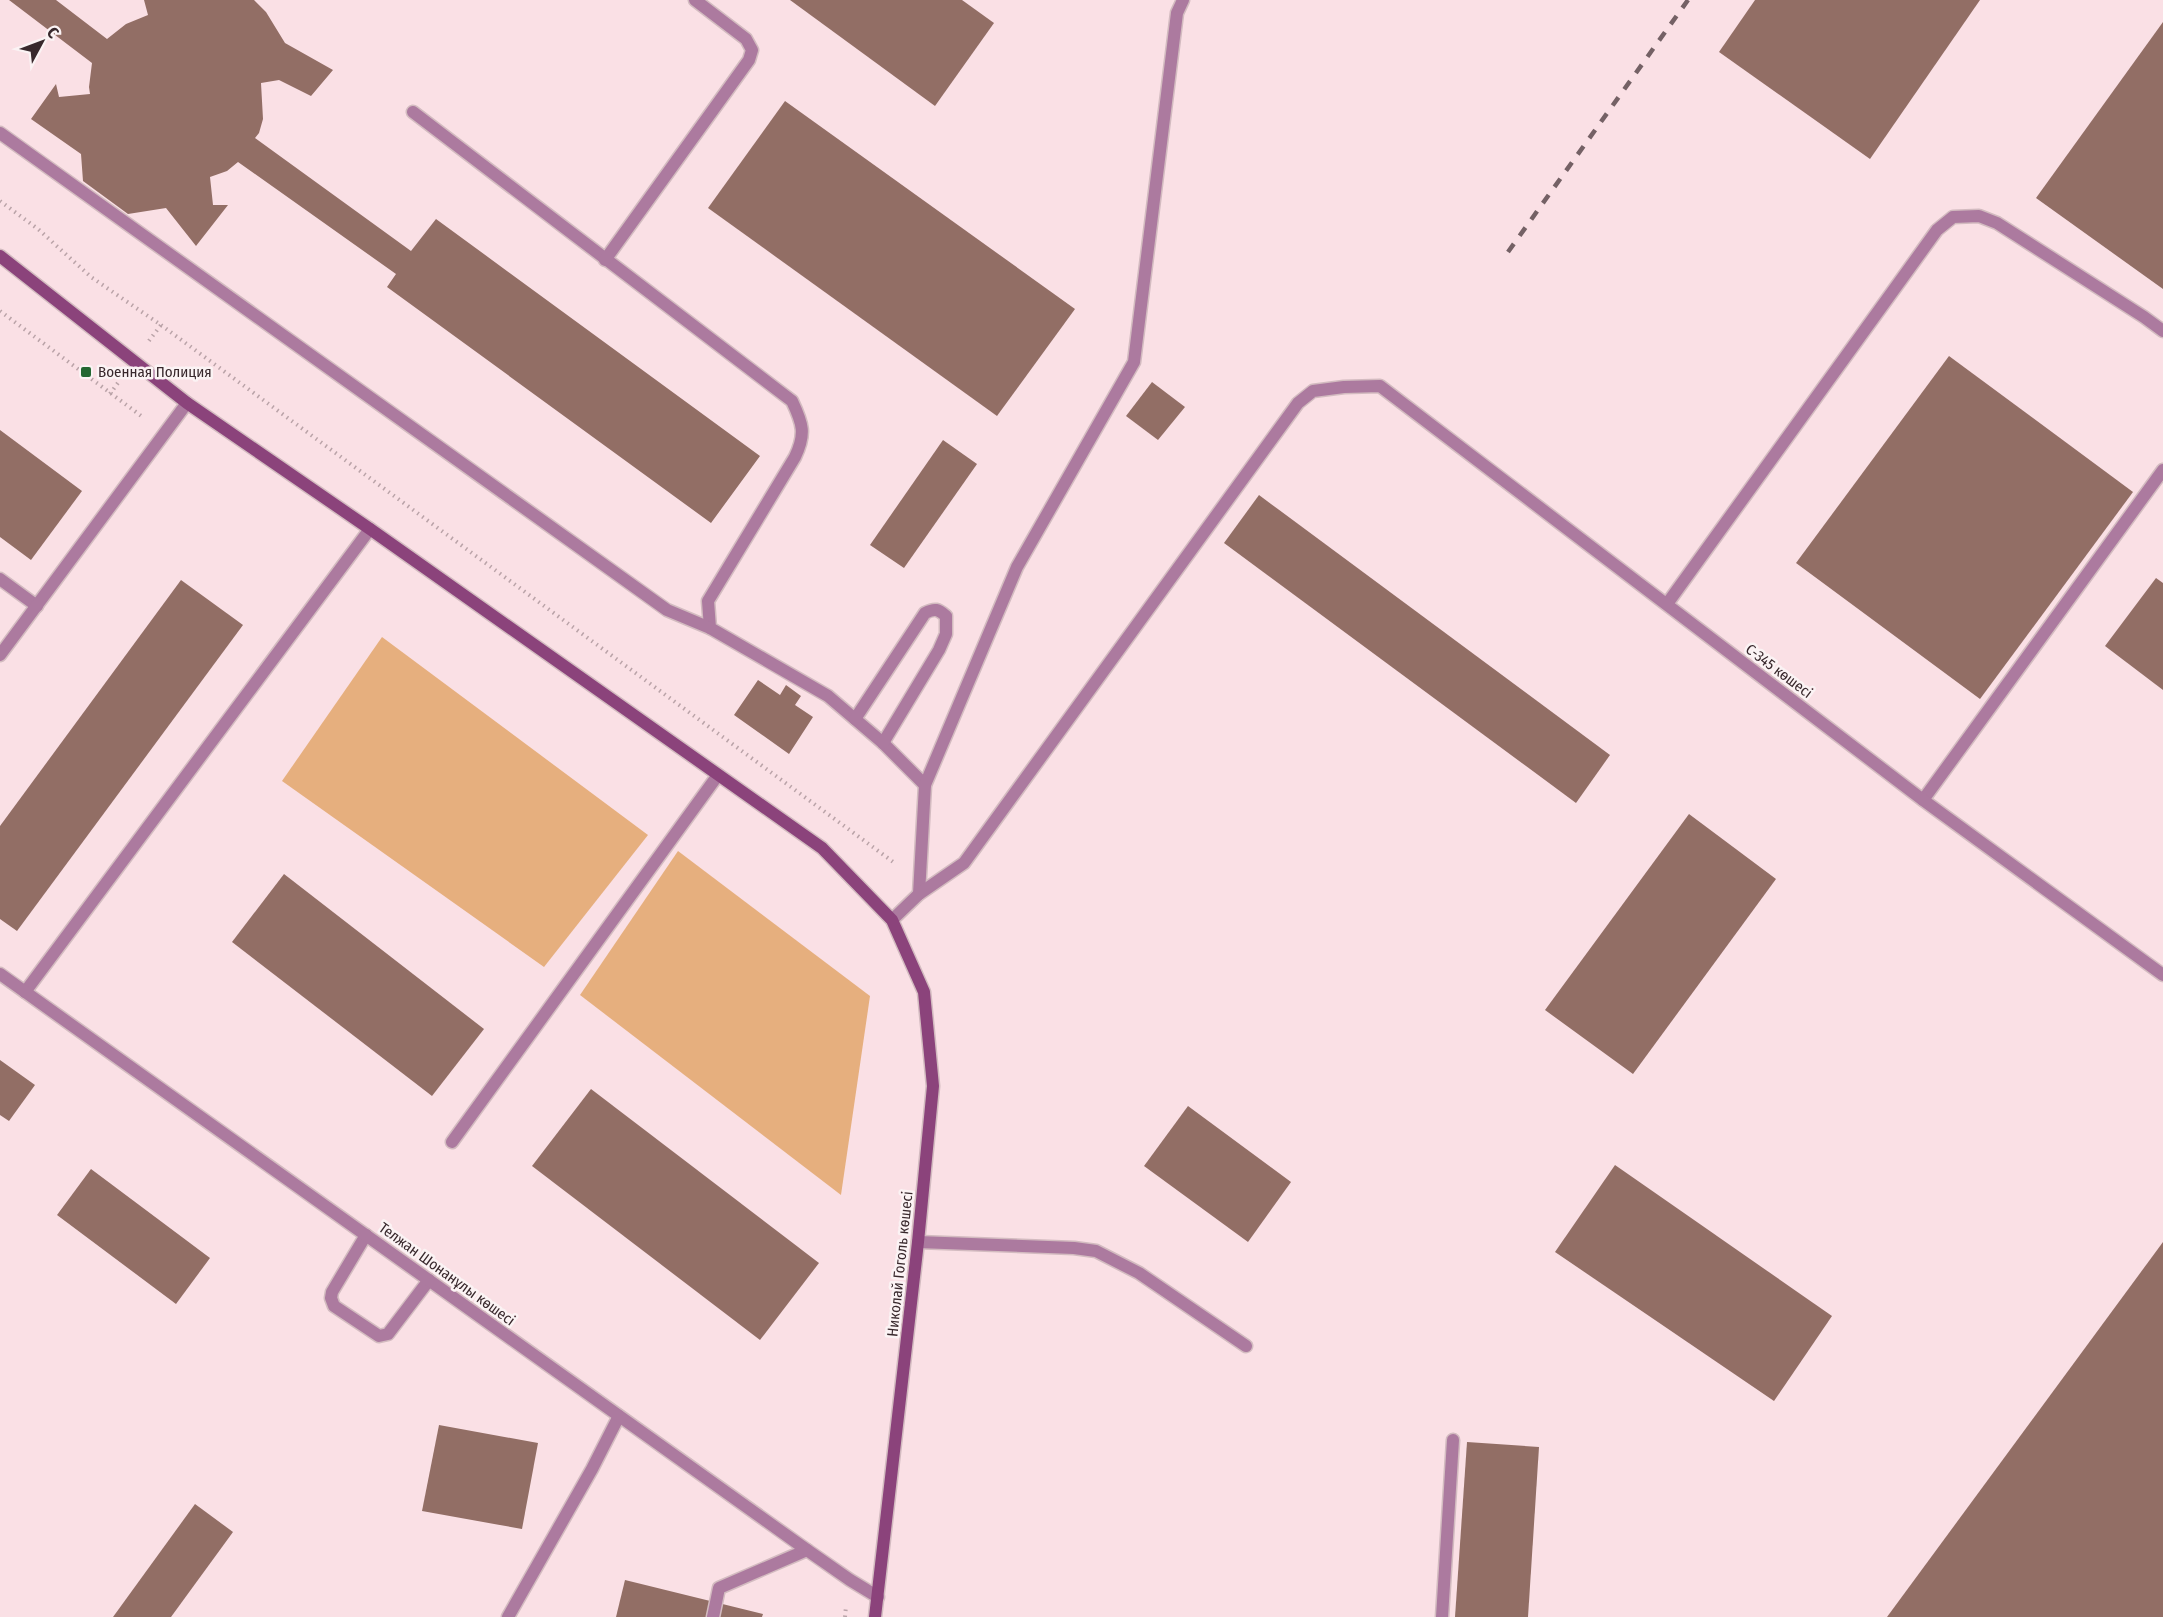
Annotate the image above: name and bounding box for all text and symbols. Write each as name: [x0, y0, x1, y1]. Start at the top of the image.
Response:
north arrow: [12, 12, 72, 72]
text: С: [43, 23, 63, 42]
place label: Военная Полиция: [98, 363, 212, 381]
marker: Военная Полиция: [79, 365, 93, 379]
street label: С-345 көшесі: [1742, 640, 1816, 702]
street label: Николай Гоголь көшесі: [883, 1190, 917, 1338]
street label: Телжан Шонанұлы көшесі: [375, 1219, 519, 1329]

